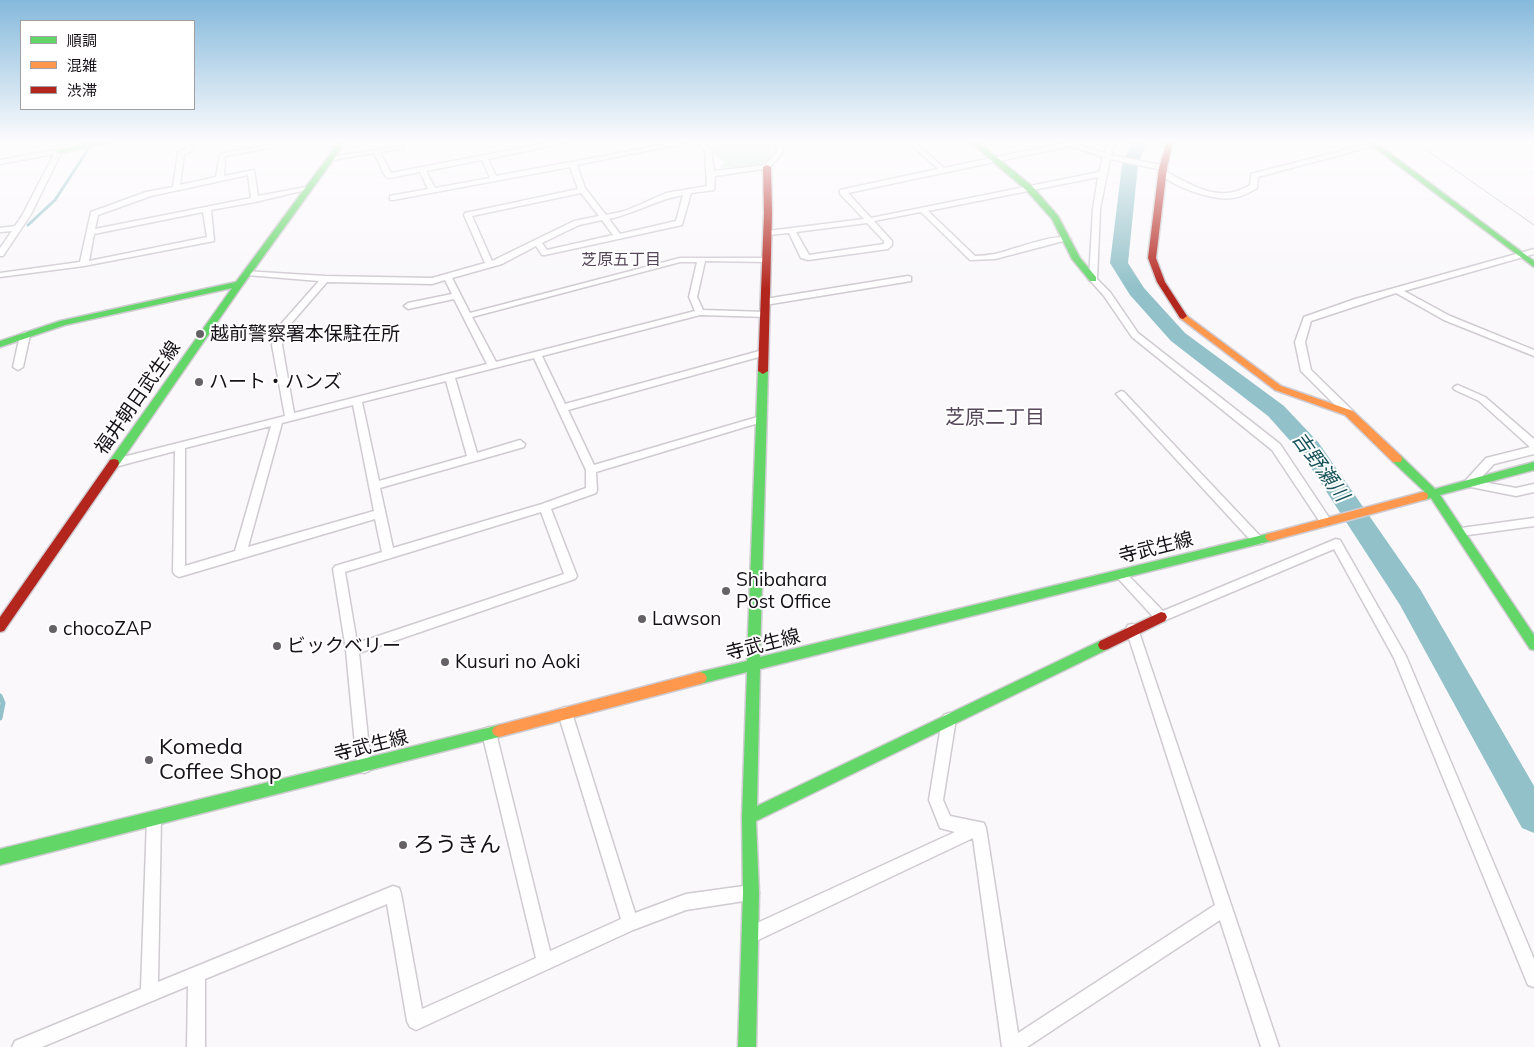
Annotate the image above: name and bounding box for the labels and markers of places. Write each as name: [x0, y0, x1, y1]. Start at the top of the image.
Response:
place label: 越前警察署本保駐在所: [210, 323, 400, 345]
marker: 越前警察署本保駐在所: [194, 328, 206, 340]
place label: ハート・ハンズ: [209, 371, 342, 393]
marker: ハート・ハンズ: [193, 376, 205, 388]
place label: Shibahara Post Office: [736, 569, 831, 613]
marker: Shibahara Post Office: [720, 585, 732, 597]
place label: Lawson: [652, 608, 721, 630]
marker: Lawson: [636, 613, 648, 625]
place label: chocoZAP: [63, 618, 152, 640]
marker: chocoZAP: [47, 623, 59, 635]
place label: ビックベリー: [287, 635, 401, 657]
marker: ビックベリー: [271, 640, 283, 652]
place label: Kusuri no Aoki: [455, 651, 581, 673]
marker: Kusuri no Aoki: [439, 656, 451, 668]
place label: Komeda Coffee Shop: [159, 734, 282, 786]
marker: Komeda Coffee Shop: [143, 754, 155, 766]
place label: ろうきん: [413, 832, 501, 858]
marker: ろうきん: [397, 839, 409, 851]

